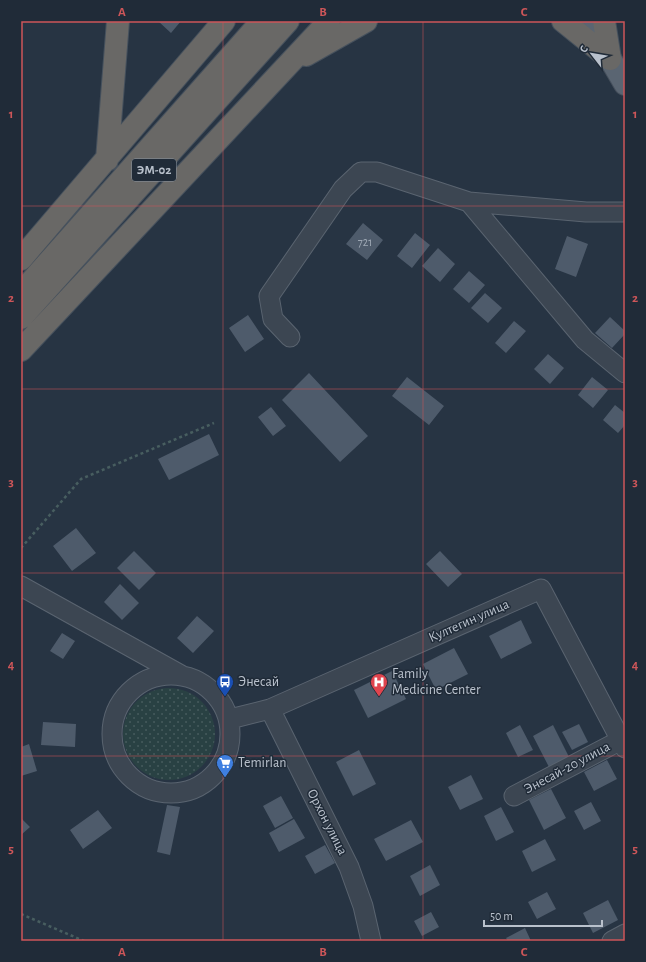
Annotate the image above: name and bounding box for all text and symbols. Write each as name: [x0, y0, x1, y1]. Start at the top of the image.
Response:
text: A: [118, 6, 126, 19]
text: B: [319, 6, 327, 19]
text: C: [521, 6, 528, 19]
north arrow: [572, 34, 612, 74]
text: С: [578, 44, 590, 55]
text: 1: [9, 108, 13, 121]
text: 1: [633, 108, 637, 121]
road number: ЭМ-02: [132, 159, 176, 181]
house number: 721: [358, 236, 372, 248]
text: 2: [8, 292, 14, 305]
text: 2: [632, 292, 638, 305]
text: 3: [8, 476, 14, 489]
text: 3: [632, 476, 638, 489]
street label: Култегин улица: [427, 597, 512, 645]
text: 4: [8, 659, 15, 672]
text: 4: [632, 659, 639, 672]
place label: Family Medicine Center: [392, 667, 481, 697]
bus stop icon: Энесай: [215, 672, 235, 697]
hospital icon: Family Medicine Center: [369, 672, 389, 697]
place label: Энесай: [238, 675, 279, 689]
street label: Энесай-20 улица: [522, 739, 613, 796]
supermarket icon: Temirlan: [215, 753, 235, 778]
place label: Temirlan: [238, 756, 287, 770]
street label: Орхон улица: [304, 787, 350, 858]
text: 5: [8, 843, 14, 856]
text: 5: [632, 843, 638, 856]
scale bar: [484, 902, 602, 928]
text: 50 m: [490, 910, 513, 922]
text: A: [118, 946, 126, 959]
text: B: [319, 946, 327, 959]
text: C: [521, 946, 528, 959]

